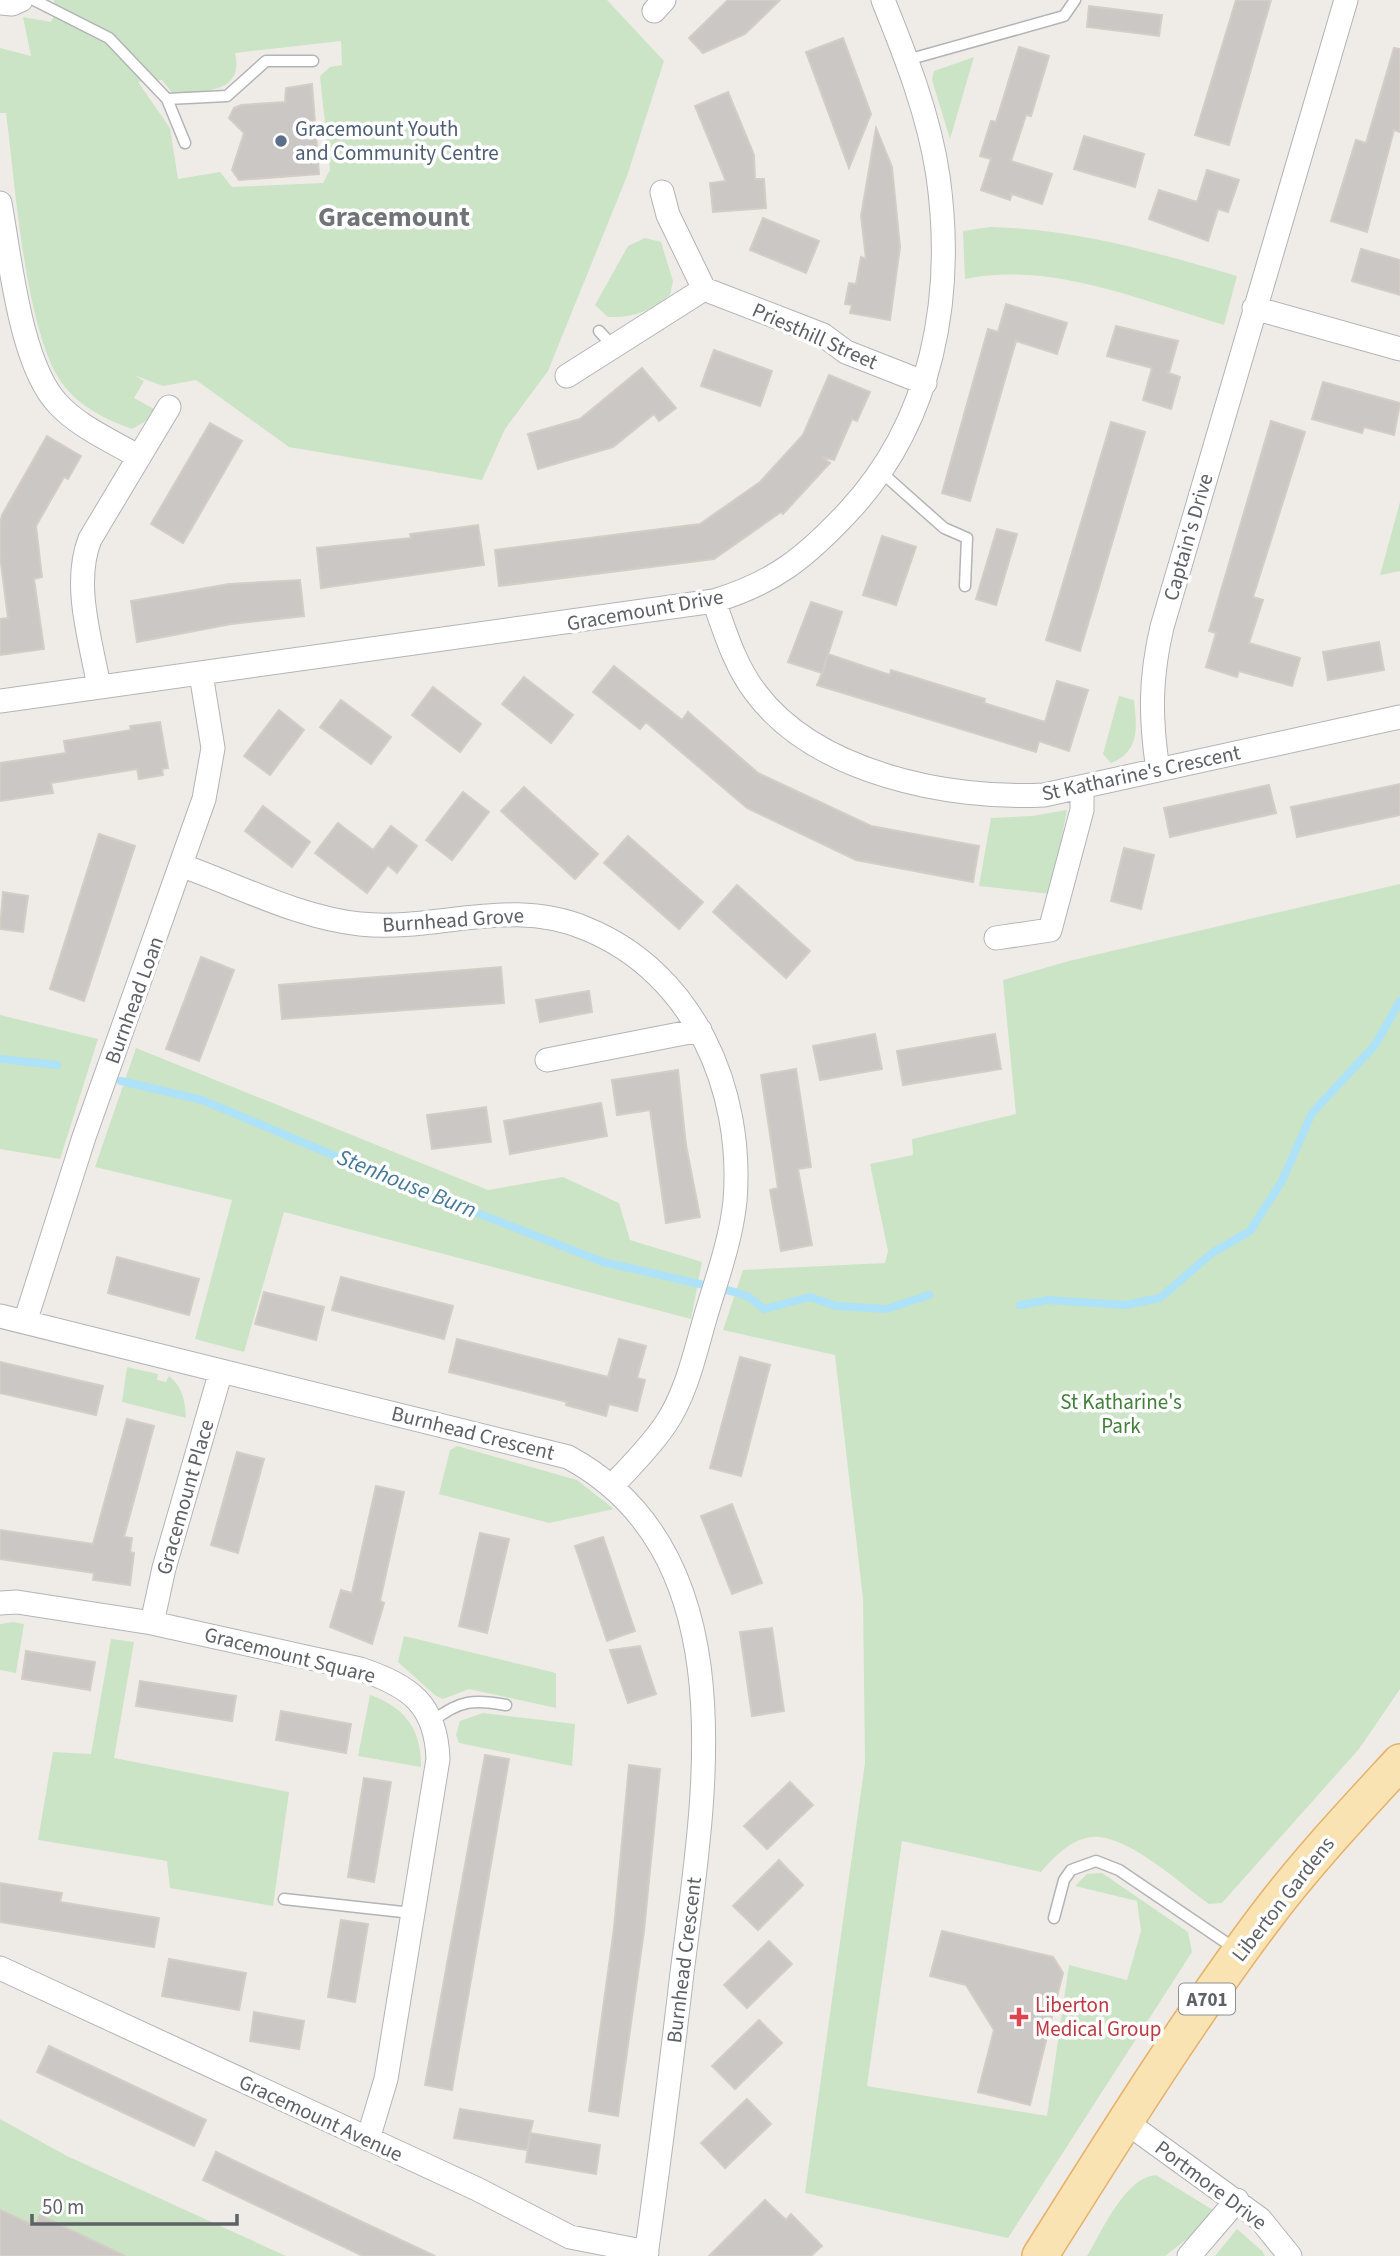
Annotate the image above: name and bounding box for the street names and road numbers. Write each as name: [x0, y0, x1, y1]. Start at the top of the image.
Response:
street label: Priesthill Street: [748, 295, 882, 377]
street label: Captain's Drive: [1156, 470, 1220, 604]
street label: Gracemount Drive: [564, 581, 726, 639]
street label: St Katharine's Crescent: [1039, 737, 1243, 809]
street label: Burnhead Grove: [381, 900, 525, 940]
street label: Burnhead Loan: [97, 932, 171, 1068]
street label: Burnhead Crescent: [388, 1398, 558, 1468]
street label: Gracemount Place: [148, 1416, 222, 1578]
street label: Gracemount Square: [201, 1619, 379, 1691]
street label: Liberton Gardens: [1225, 1830, 1342, 1968]
street label: Burnhead Crescent: [659, 1875, 709, 2045]
road number: A701: [1179, 1983, 1235, 2014]
street label: Gracemount Avenue: [234, 2067, 408, 2169]
street label: Portmore Drive: [1149, 2133, 1273, 2237]

